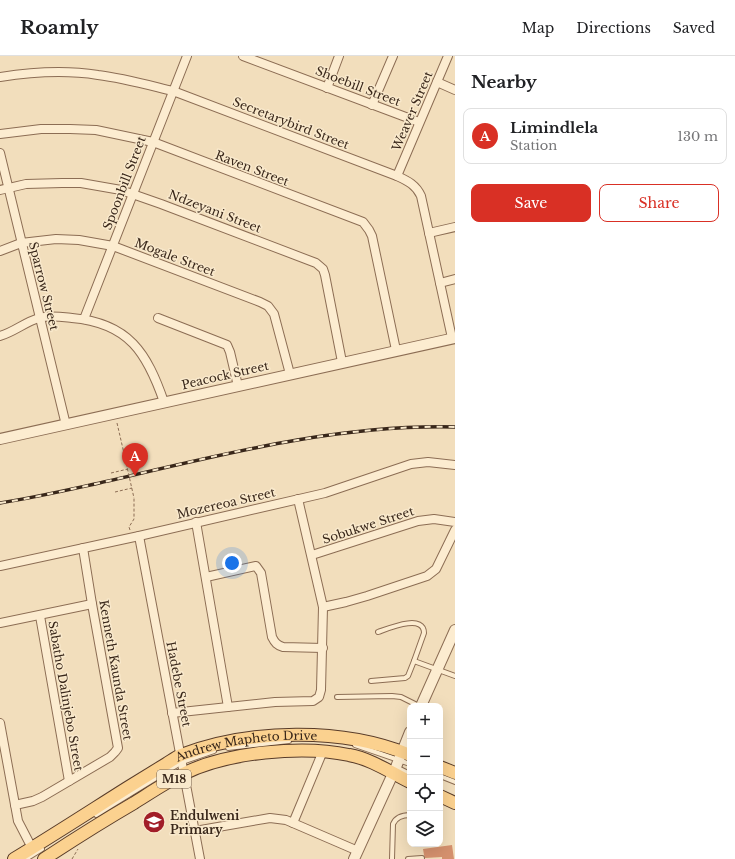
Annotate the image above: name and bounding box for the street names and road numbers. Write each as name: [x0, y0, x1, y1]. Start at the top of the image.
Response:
street label: Shoebill Street: [313, 63, 403, 109]
street label: Weaver Street: [388, 68, 436, 154]
street label: Secretarybird Street: [231, 94, 352, 152]
street label: Spoonbill Street: [99, 134, 149, 232]
street label: Raven Street: [213, 147, 291, 189]
street label: Ndzeyani Street: [167, 186, 264, 236]
street label: Mogale Street: [133, 235, 218, 279]
street label: Sparrow Street: [26, 240, 62, 332]
street label: Peacock Street: [180, 358, 270, 392]
street label: Mozereoa Street: [175, 484, 277, 522]
street label: Sobukwe Street: [320, 503, 416, 547]
street label: Kenneth Kaunda Street: [96, 599, 136, 742]
street label: Sabatho Dalinjebo Street: [45, 620, 87, 773]
street label: Hadebe Street: [163, 640, 195, 729]
street label: Andrew Mapheto Drive: [171, 727, 318, 765]
road number: M18: [157, 770, 191, 788]

